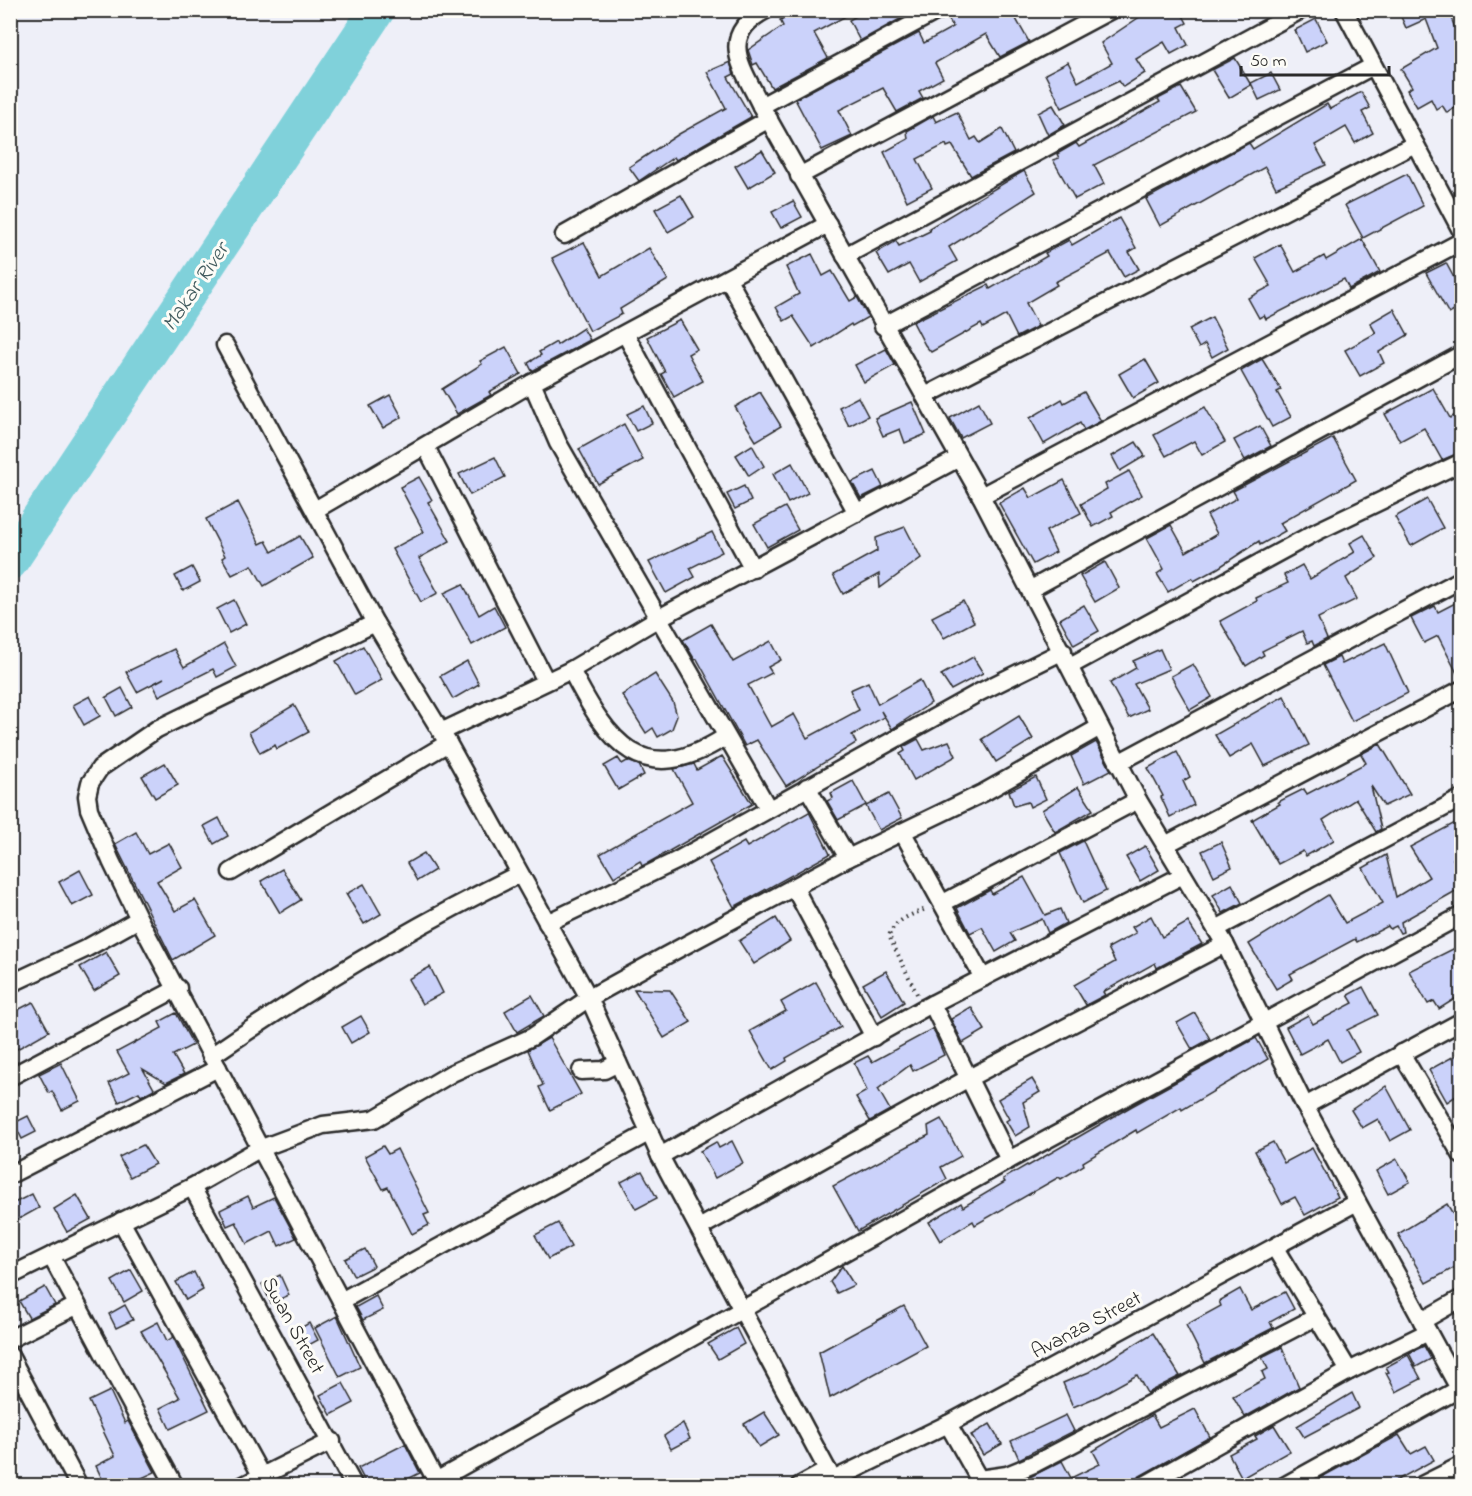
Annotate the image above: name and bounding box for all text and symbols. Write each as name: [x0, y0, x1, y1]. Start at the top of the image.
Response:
scale bar: [1241, 39, 1390, 77]
text: 50 m: [1250, 49, 1287, 75]
water label: Makar River: [155, 234, 240, 339]
street label: Swan Street: [253, 1272, 331, 1380]
street label: Avanza Street: [1026, 1284, 1147, 1367]

